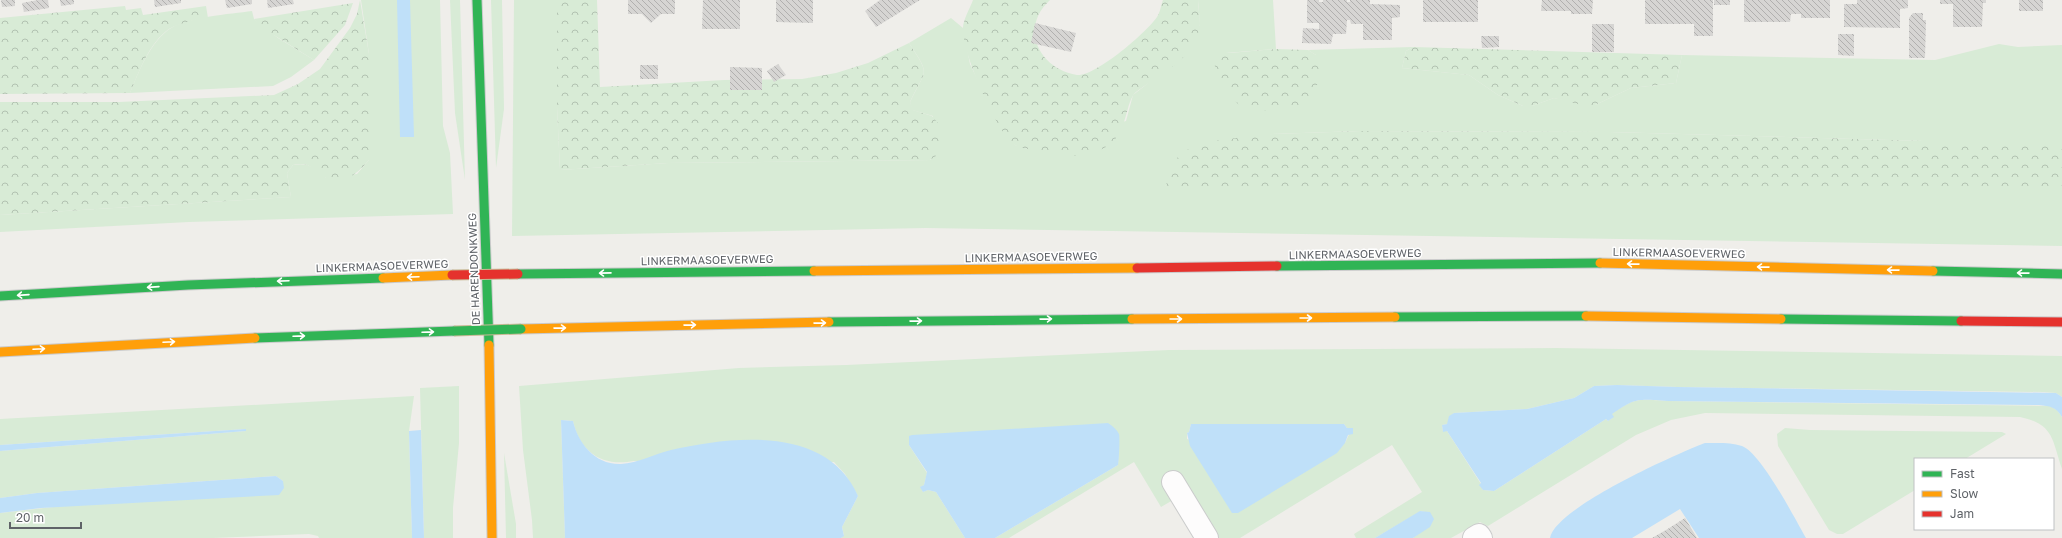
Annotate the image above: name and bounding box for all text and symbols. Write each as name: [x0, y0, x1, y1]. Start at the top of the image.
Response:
street label: DE HARENDONKWEG: [465, 212, 482, 325]
street label: LINKERMAASOEVERWEG: [1613, 245, 1746, 260]
street label: LINKERMAASOEVERWEG: [1289, 246, 1422, 261]
street label: LINKERMAASOEVERWEG: [965, 249, 1098, 264]
street label: LINKERMAASOEVERWEG: [641, 252, 774, 267]
street label: LINKERMAASOEVERWEG: [315, 257, 449, 274]
one-way arrow: [1627, 260, 1640, 268]
one-way arrow: [1757, 263, 1770, 271]
one-way arrow: [1887, 266, 1900, 274]
one-way arrow: [599, 270, 612, 277]
one-way arrow: [2017, 270, 2030, 277]
one-way arrow: [407, 273, 420, 280]
one-way arrow: [277, 277, 290, 285]
one-way arrow: [147, 283, 160, 290]
one-way arrow: [17, 291, 30, 298]
one-way arrow: [1299, 314, 1312, 322]
one-way arrow: [1169, 315, 1182, 323]
one-way arrow: [1039, 316, 1052, 323]
one-way arrow: [909, 317, 922, 325]
one-way arrow: [813, 319, 826, 326]
one-way arrow: [683, 322, 696, 329]
one-way arrow: [553, 325, 566, 332]
one-way arrow: [421, 328, 434, 335]
one-way arrow: [292, 332, 305, 340]
one-way arrow: [162, 338, 175, 345]
one-way arrow: [32, 346, 45, 353]
legend: [1914, 458, 2054, 530]
text: Fast: [1950, 466, 1975, 481]
text: Slow: [1950, 486, 1978, 501]
scale bar: [10, 504, 81, 530]
text: Jam: [1950, 506, 1974, 521]
text: 20 m: [16, 510, 44, 525]

